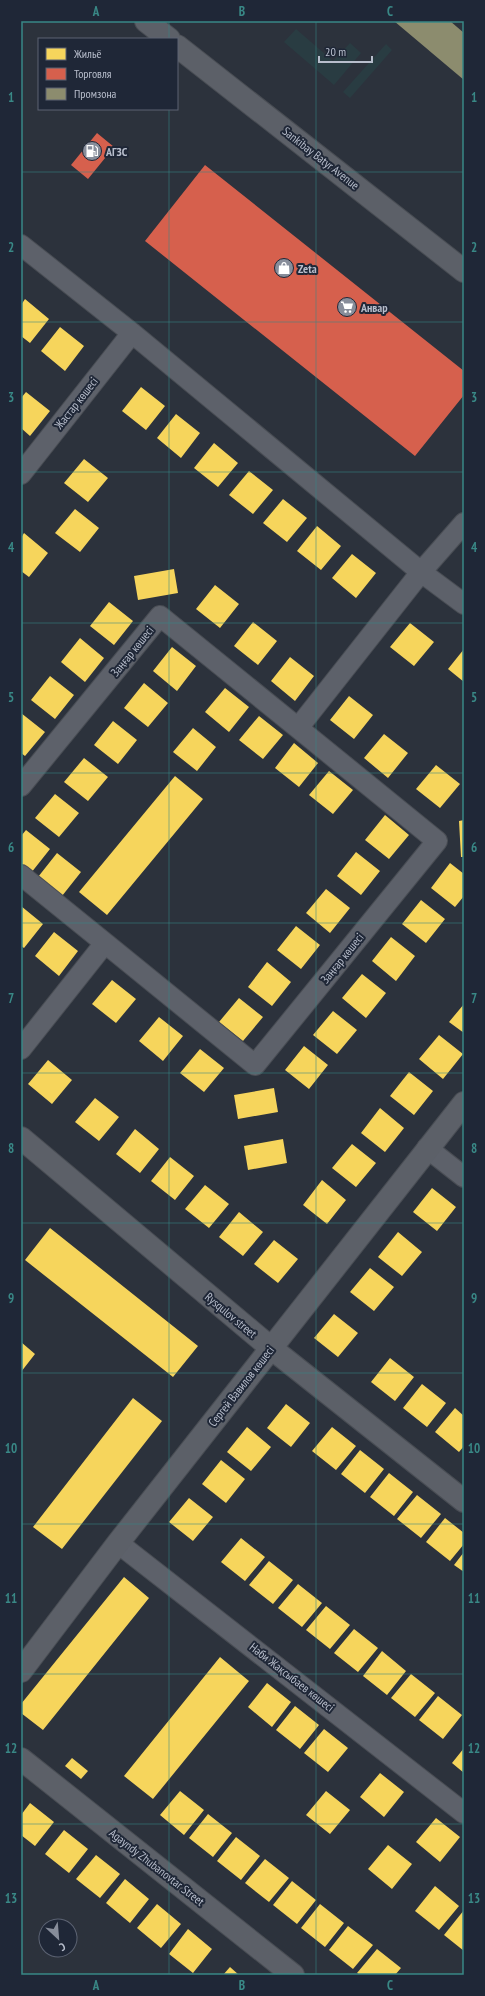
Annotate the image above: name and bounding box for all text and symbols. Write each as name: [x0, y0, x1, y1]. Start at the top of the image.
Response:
text: A: [92, 3, 100, 20]
text: B: [239, 3, 245, 20]
text: C: [387, 3, 393, 20]
legend: [38, 38, 178, 110]
scale bar: [319, 38, 372, 64]
text: 20 m: [325, 44, 346, 59]
text: Жильё: [73, 46, 101, 61]
text: Торговля: [74, 66, 112, 81]
text: Промзона: [74, 86, 117, 101]
text: 1: [8, 89, 14, 106]
text: 1: [471, 89, 477, 106]
street label: Sankibay Batyr Avenue: [280, 123, 362, 193]
fuel station icon: АГЗС: [81, 140, 103, 162]
place label: АГЗС: [105, 144, 128, 159]
text: 2: [8, 239, 14, 256]
text: 2: [471, 239, 477, 256]
shop icon: Zeta: [273, 257, 295, 279]
place label: Zeta: [298, 261, 317, 276]
supermarket icon: Анвар: [336, 296, 358, 318]
place label: Анвар: [360, 300, 388, 315]
street label: Жастар көшесі: [50, 374, 101, 433]
text: 3: [8, 389, 14, 406]
text: 3: [471, 389, 477, 406]
text: 4: [8, 539, 15, 556]
text: 4: [471, 539, 478, 556]
street label: Заңғар көшесі: [107, 623, 157, 679]
text: 5: [8, 689, 14, 706]
text: 5: [471, 689, 477, 706]
text: 6: [8, 839, 14, 856]
text: 6: [471, 839, 477, 856]
street label: Заңғар көшесі: [317, 930, 367, 986]
text: 7: [8, 990, 14, 1007]
text: 7: [471, 990, 477, 1007]
text: 8: [8, 1140, 14, 1157]
text: 8: [471, 1140, 477, 1157]
street label: Rysqulov street: [202, 1289, 260, 1341]
text: 9: [8, 1290, 14, 1307]
text: 9: [471, 1290, 477, 1307]
street label: Сергей Вавилов көшесі: [205, 1343, 277, 1429]
text: 10: [5, 1440, 17, 1457]
text: 10: [468, 1440, 480, 1457]
text: 11: [5, 1590, 17, 1607]
text: 11: [468, 1590, 480, 1607]
street label: Нәби Жақсыбаев көшесі: [247, 1639, 337, 1715]
text: 12: [5, 1740, 17, 1757]
text: 12: [468, 1740, 480, 1757]
street label: Agayndy Zhubanovtar Street: [106, 1825, 208, 1909]
text: 13: [5, 1890, 17, 1907]
text: 13: [468, 1890, 480, 1907]
north arrow: [38, 1918, 78, 1958]
text: С: [57, 1940, 68, 1954]
text: A: [92, 1977, 100, 1994]
text: B: [239, 1977, 245, 1994]
text: C: [387, 1977, 393, 1994]

